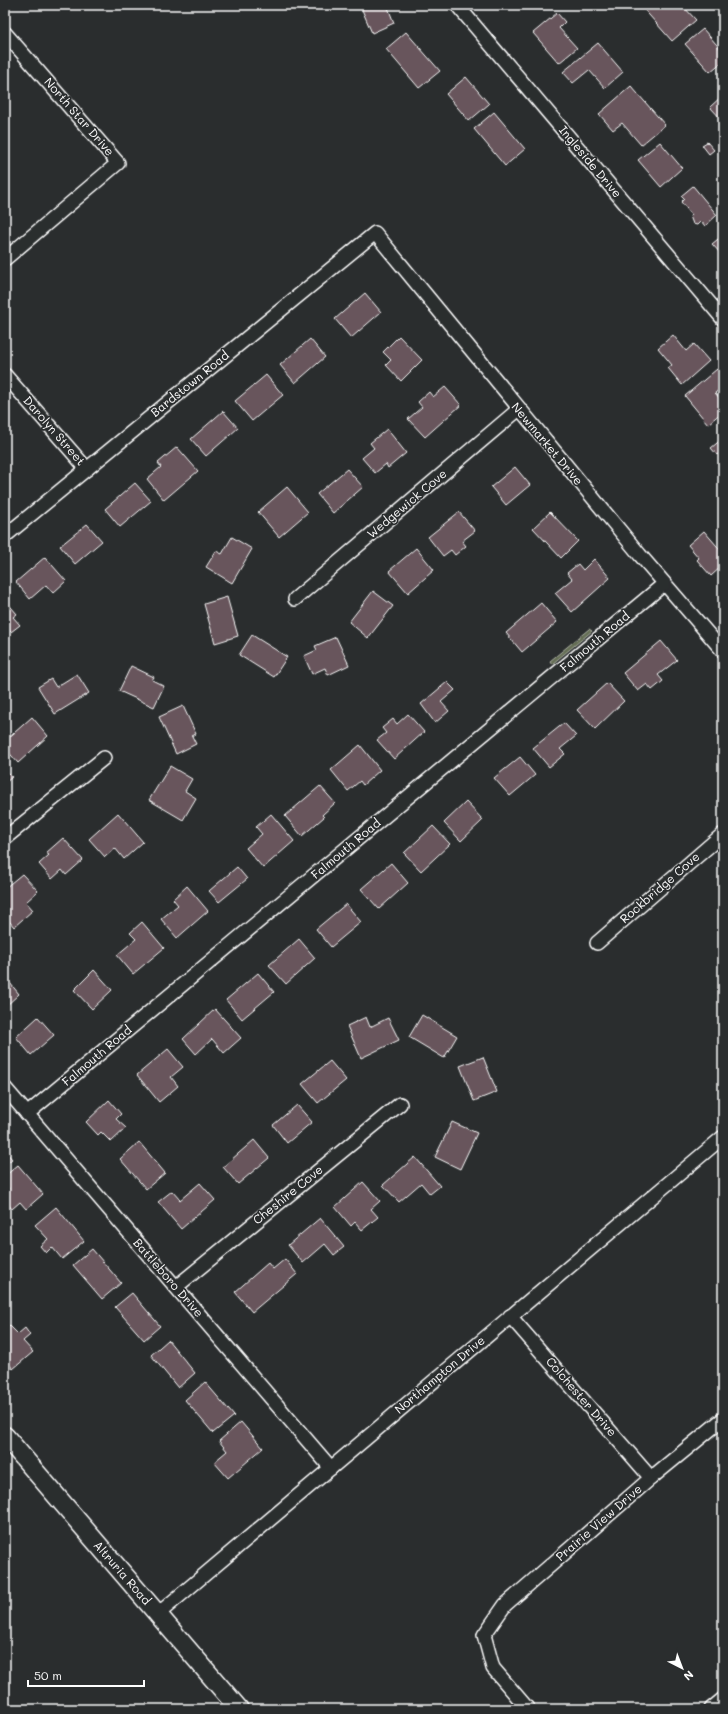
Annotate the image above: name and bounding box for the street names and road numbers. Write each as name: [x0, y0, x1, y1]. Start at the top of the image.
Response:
street label: North Star Drive: [41, 74, 118, 159]
street label: Ingleside Drive: [556, 122, 626, 201]
street label: Bardstown Road: [147, 346, 232, 420]
street label: Darolyn Street: [20, 392, 89, 468]
street label: Newmarket Drive: [508, 399, 587, 488]
street label: Wedgewick Cove: [363, 465, 450, 541]
street label: Falmouth Road: [556, 607, 633, 675]
street label: Falmouth Road: [307, 814, 384, 882]
street label: Rockbridge Cove: [616, 848, 703, 926]
street label: Falmouth Road: [58, 1021, 135, 1089]
street label: Cheshire Cove: [249, 1161, 326, 1227]
street label: Battleboro Drive: [130, 1235, 207, 1320]
street label: Northampton Drive: [391, 1332, 488, 1417]
street label: Colchester Drive: [543, 1353, 621, 1439]
street label: Prairie View Drive: [552, 1480, 645, 1564]
street label: Altruria Road: [90, 1537, 155, 1608]

